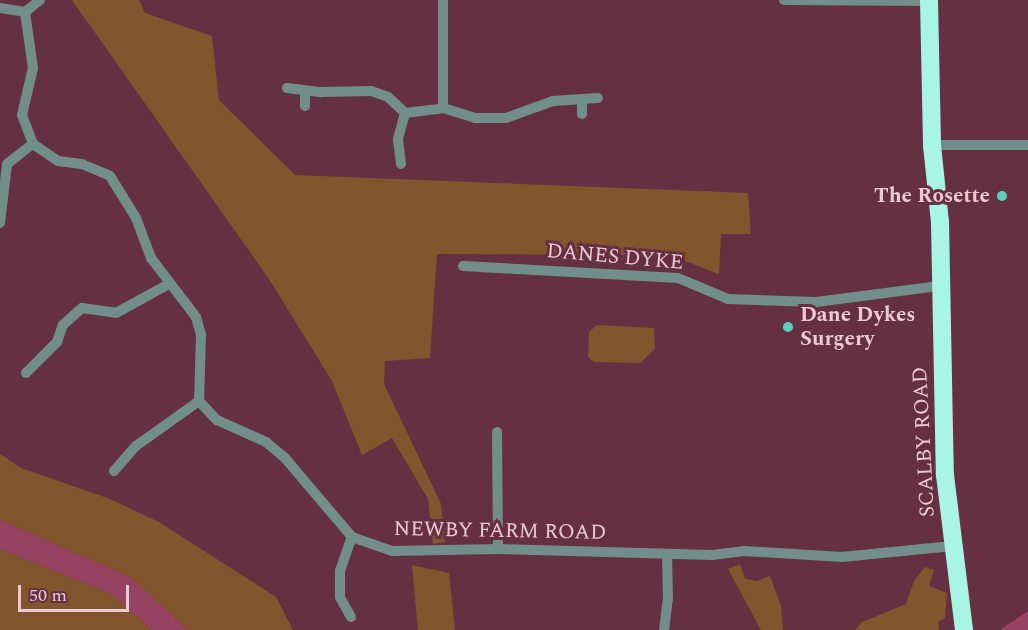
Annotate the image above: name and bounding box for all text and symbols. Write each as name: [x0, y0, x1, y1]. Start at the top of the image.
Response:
place label: The Rosette: [874, 183, 990, 209]
marker: The Rosette: [995, 189, 1009, 203]
street label: DANES DYKE: [545, 238, 685, 276]
place label: Dane Dykes Surgery: [800, 302, 916, 352]
marker: Dane Dykes Surgery: [781, 320, 795, 334]
street label: SCALBY ROAD: [907, 366, 941, 518]
street label: NEWBY FARM ROAD: [393, 517, 607, 545]
scale bar: [21, 573, 132, 611]
text: 50 m: [29, 582, 67, 609]

